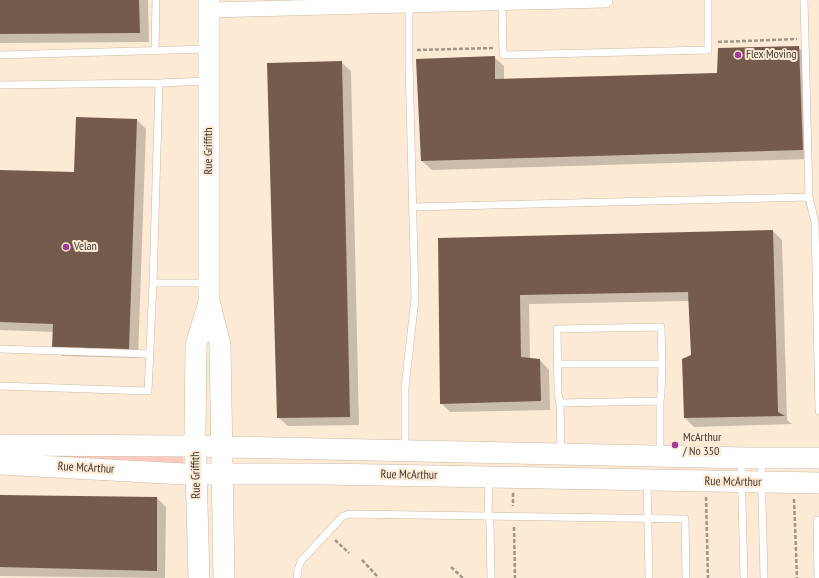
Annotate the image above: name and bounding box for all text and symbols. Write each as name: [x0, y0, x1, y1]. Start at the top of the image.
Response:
place label: Flex Moving: [746, 48, 796, 62]
marker: Flex Moving: [733, 50, 743, 60]
street label: Rue Griffith: [202, 127, 216, 175]
place label: Velan: [74, 240, 97, 254]
marker: Velan: [61, 242, 71, 252]
place label: McArthur / No 350: [683, 431, 721, 459]
marker: McArthur / No 350: [670, 440, 680, 450]
street label: Rue Griffith: [188, 451, 204, 499]
street label: Rue McArthur: [57, 459, 115, 477]
street label: Rue McArthur: [381, 467, 437, 483]
street label: Rue McArthur: [705, 474, 761, 490]

